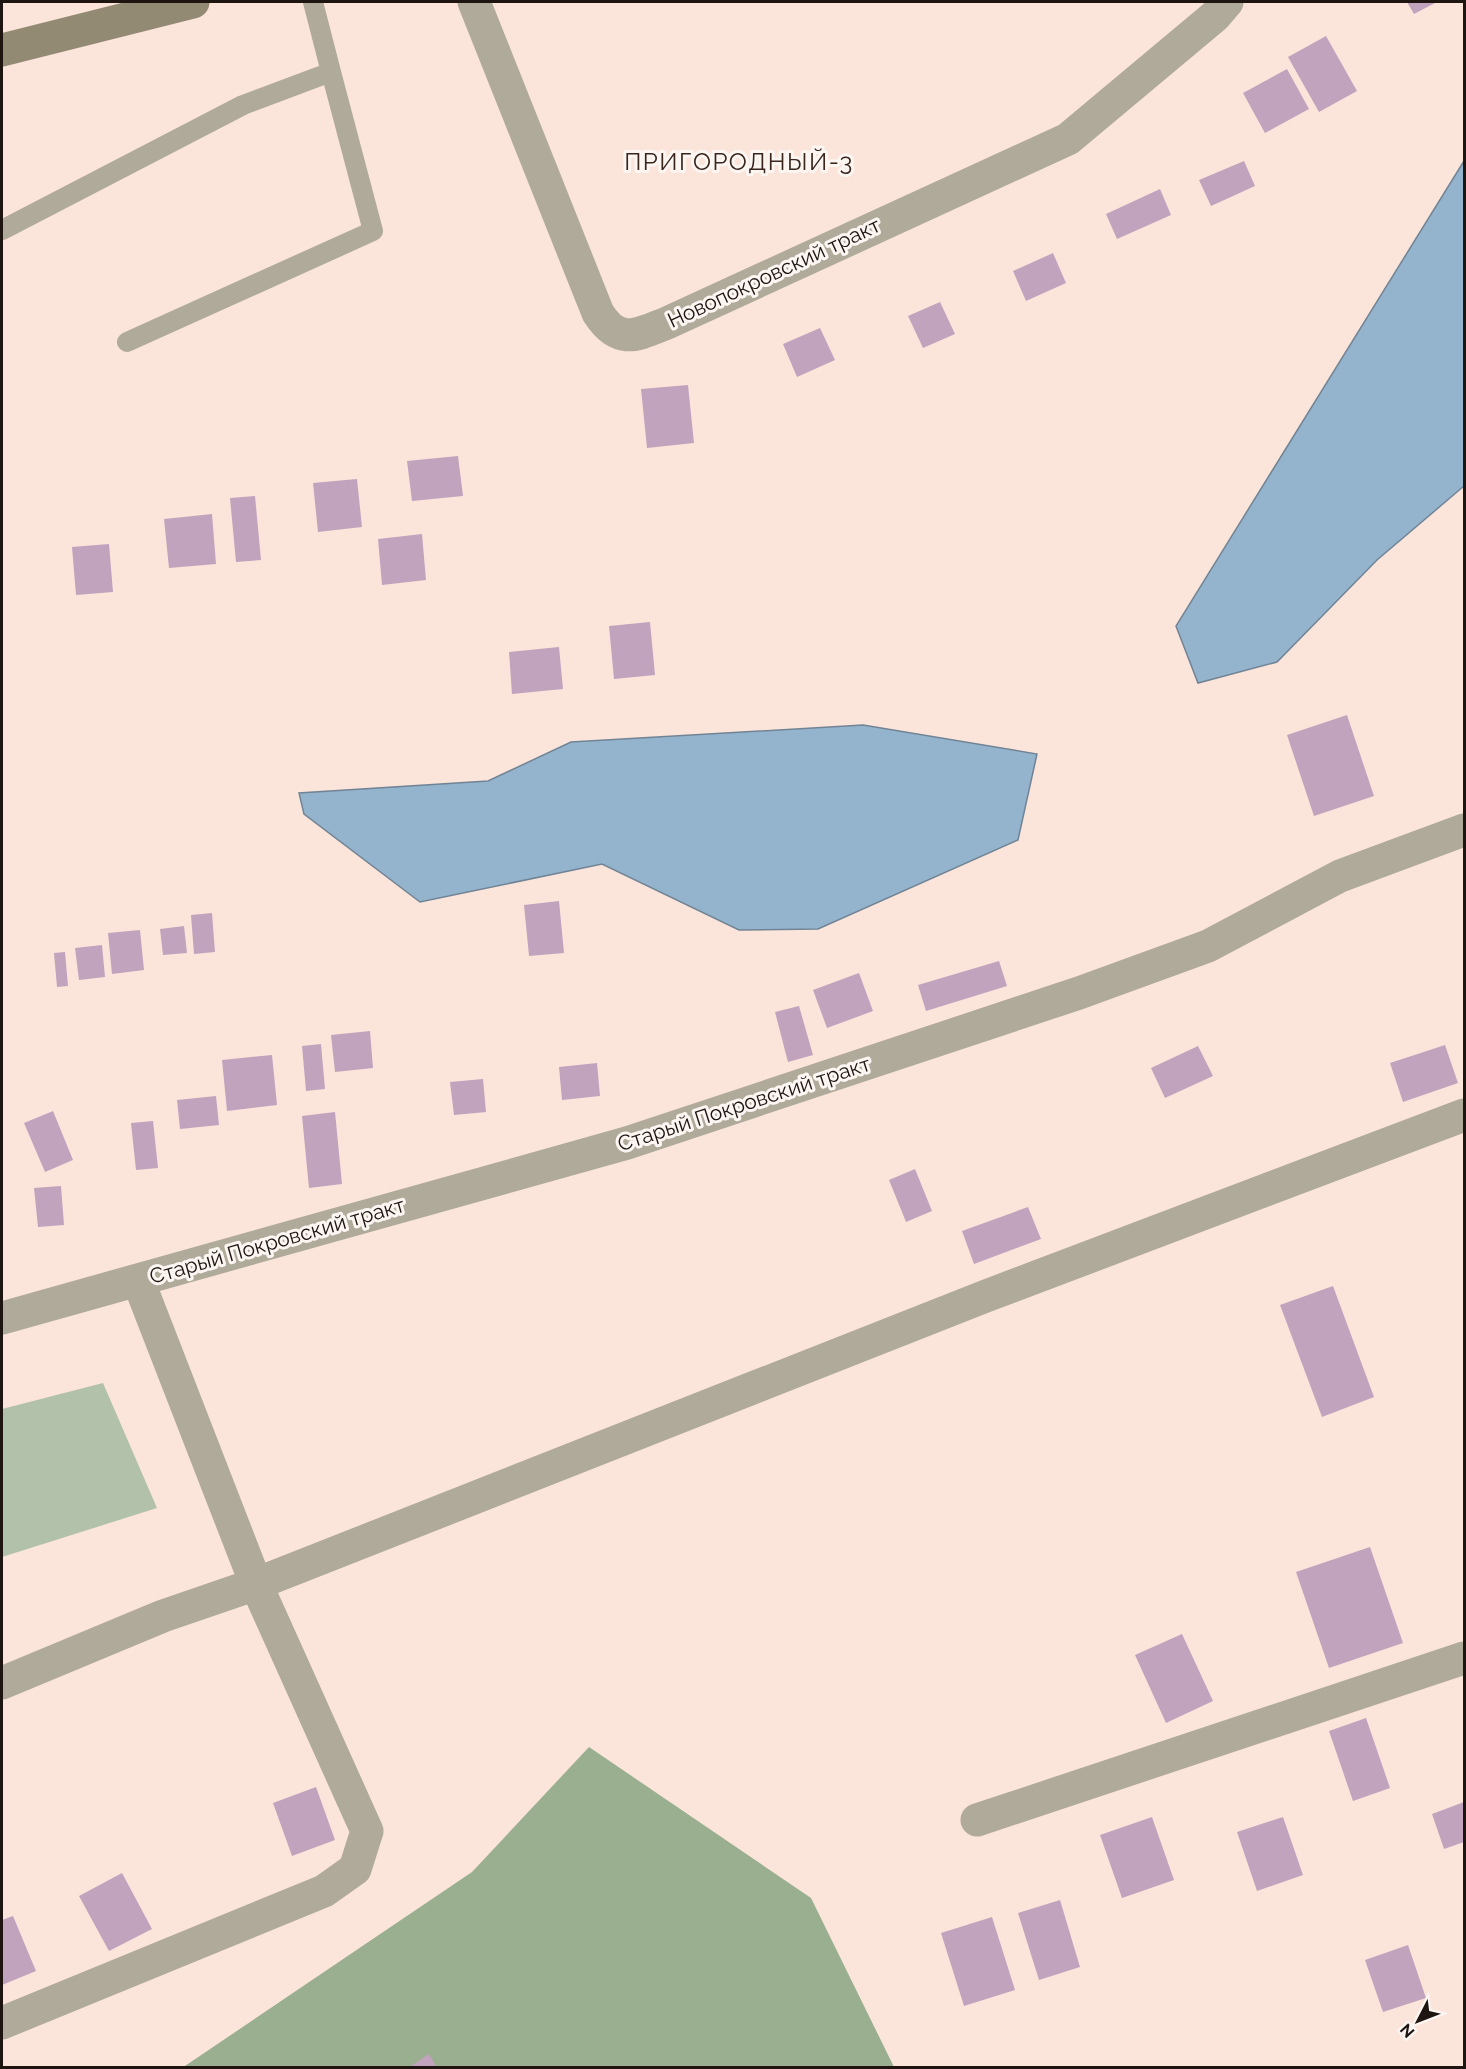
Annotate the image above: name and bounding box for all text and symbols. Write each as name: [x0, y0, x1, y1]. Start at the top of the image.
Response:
district label: ПРИГОРОДНЫЙ-3: [624, 147, 854, 176]
street label: Новопокровский тракт: [664, 212, 884, 333]
street label: Старый Покровский тракт: [614, 1051, 873, 1156]
street label: Старый Покровский тракт: [147, 1192, 407, 1289]
north arrow: [1388, 1991, 1448, 2051]
text: N: [1396, 2020, 1418, 2042]

